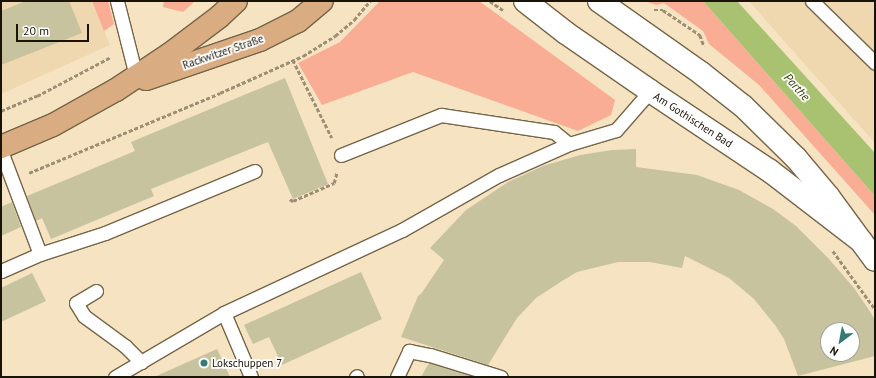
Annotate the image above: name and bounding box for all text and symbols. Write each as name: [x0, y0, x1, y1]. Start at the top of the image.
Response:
scale bar: [18, 16, 91, 42]
text: 20 m: [23, 23, 49, 38]
street label: Rackwitzer Straße: [181, 32, 265, 72]
water label: Parthe: [781, 70, 813, 104]
street label: Am Gothischen Bad: [651, 90, 735, 150]
north arrow: [820, 322, 860, 362]
text: N: [827, 343, 841, 359]
place label: Lokschuppen 7: [212, 356, 282, 370]
marker: Lokschuppen 7: [199, 358, 209, 368]

